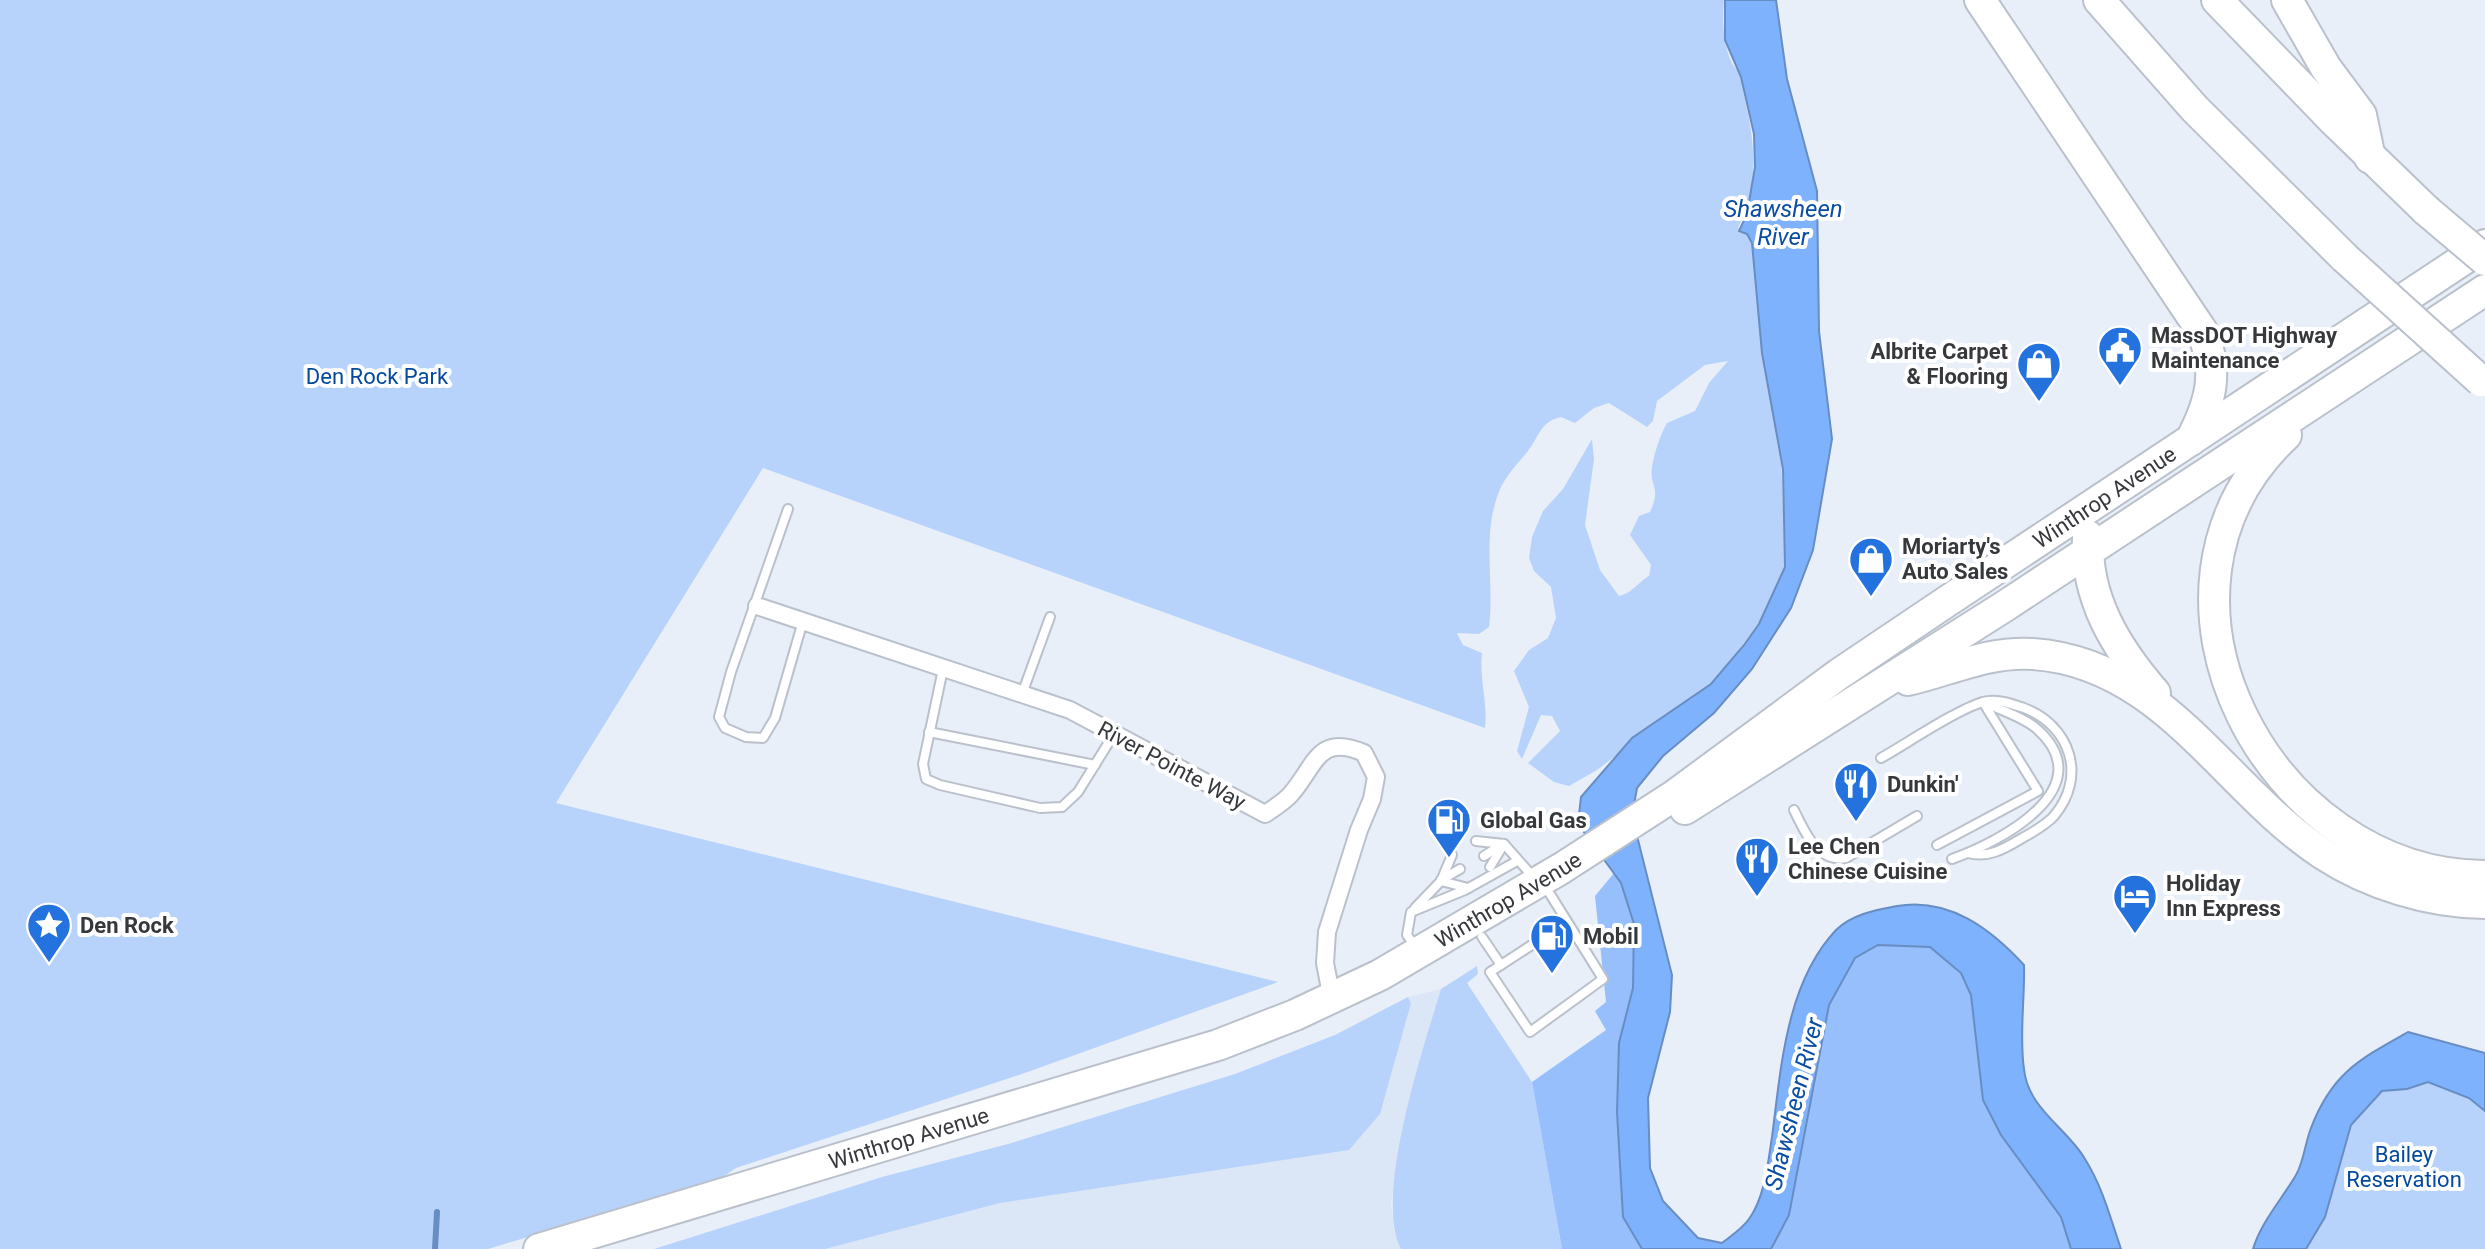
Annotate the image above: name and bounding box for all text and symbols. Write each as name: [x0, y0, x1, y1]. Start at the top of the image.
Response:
water label: Shawsheen River: [1723, 195, 1843, 251]
place label: MassDOT Highway Maintenance: [2151, 323, 2338, 373]
public building icon: MassDOT Highway Maintenance: [2096, 324, 2144, 387]
place label: Albrite Carpet & Flooring: [1870, 339, 2009, 389]
shop icon: Albrite Carpet & Flooring: [2015, 340, 2063, 403]
park label: Den Rock Park: [306, 364, 449, 389]
street label: Winthrop Avenue: [2029, 441, 2181, 554]
place label: Moriarty's Auto Sales: [1902, 534, 2008, 584]
shop icon: Moriarty's Auto Sales: [1847, 535, 1895, 598]
street label: River Pointe Way: [1094, 716, 1250, 815]
restaurant icon: Dunkin': [1832, 760, 1880, 823]
place label: Dunkin': [1887, 772, 1958, 797]
fuel station icon: Global Gas: [1425, 796, 1473, 859]
place label: Global Gas: [1480, 808, 1587, 833]
place label: Lee Chen Chinese Cuisine: [1788, 834, 1947, 884]
restaurant icon: Lee Chen Chinese Cuisine: [1733, 835, 1781, 898]
street label: Winthrop Avenue: [1430, 847, 1586, 953]
place label: Holiday Inn Express: [2166, 871, 2281, 921]
hotel icon: Holiday Inn Express: [2111, 872, 2159, 935]
place icon: Den Rock: [25, 901, 73, 964]
fuel station icon: Mobil: [1528, 912, 1576, 975]
place label: Den Rock: [80, 913, 174, 938]
place label: Mobil: [1583, 924, 1639, 949]
water label: Shawsheen River: [1759, 1014, 1829, 1193]
street label: Winthrop Avenue: [826, 1103, 992, 1174]
park label: Bailey Reservation: [2346, 1142, 2462, 1192]

